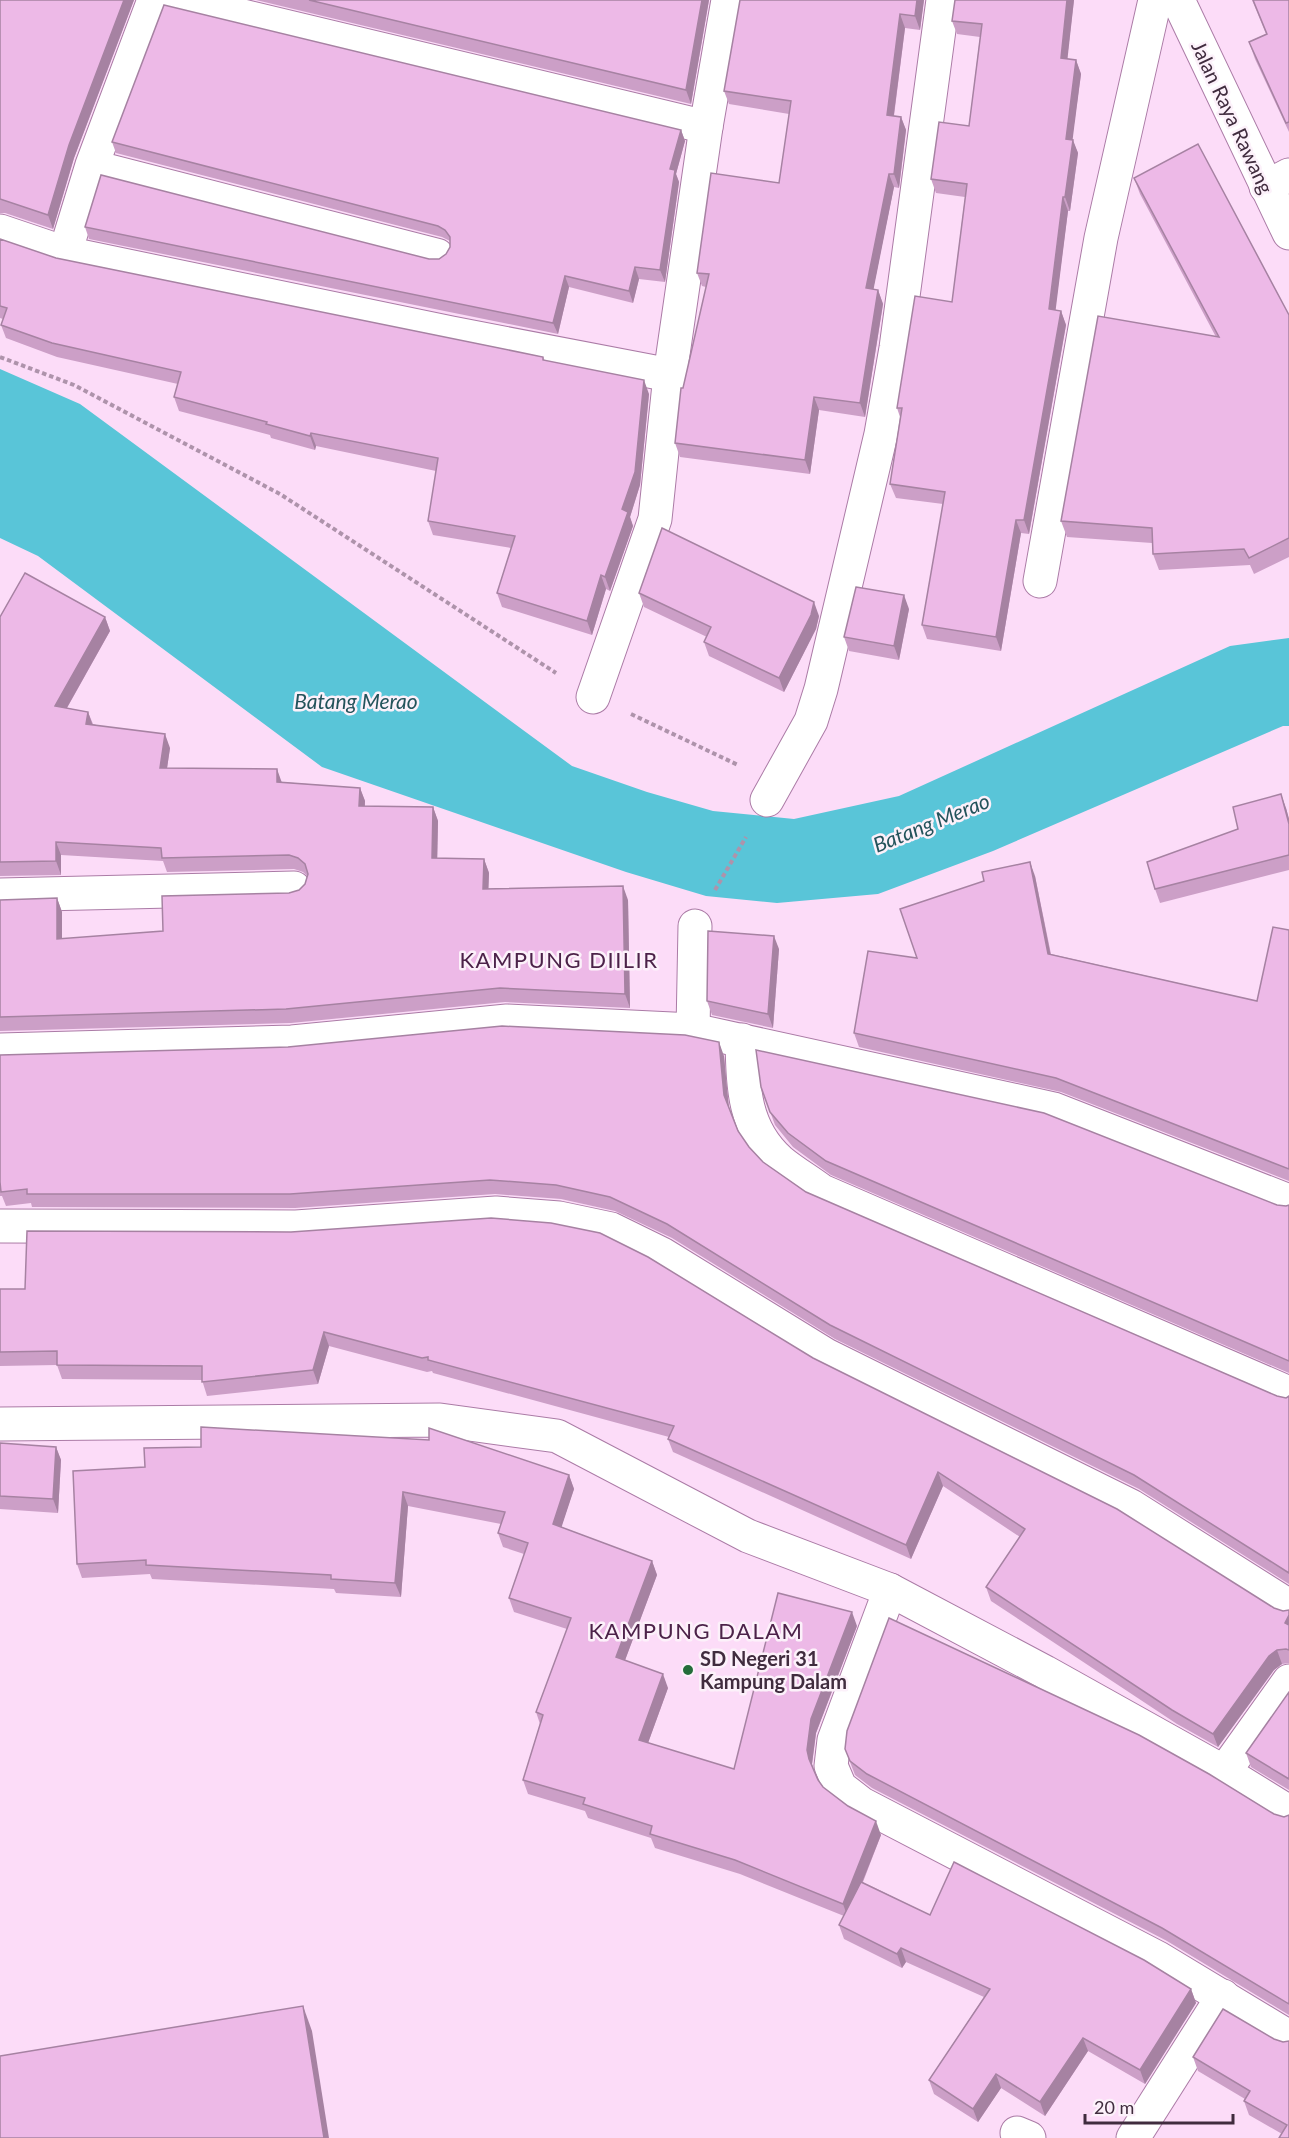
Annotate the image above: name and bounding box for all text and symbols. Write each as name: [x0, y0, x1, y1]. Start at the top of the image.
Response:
street label: Jalan Raya Rawang: [1187, 37, 1279, 197]
water label: Batang Merao: [294, 688, 418, 713]
water label: Batang Merao: [869, 787, 993, 857]
district label: KAMPUNG DIILIR: [459, 946, 659, 973]
district label: KAMPUNG DALAM: [588, 1617, 804, 1644]
place label: SD Negeri 31 Kampung Dalam: [700, 1646, 847, 1693]
marker: SD Negeri 31 Kampung Dalam: [681, 1663, 695, 1677]
scale bar: [1085, 2087, 1234, 2125]
text: 20 m: [1094, 2096, 1134, 2118]

